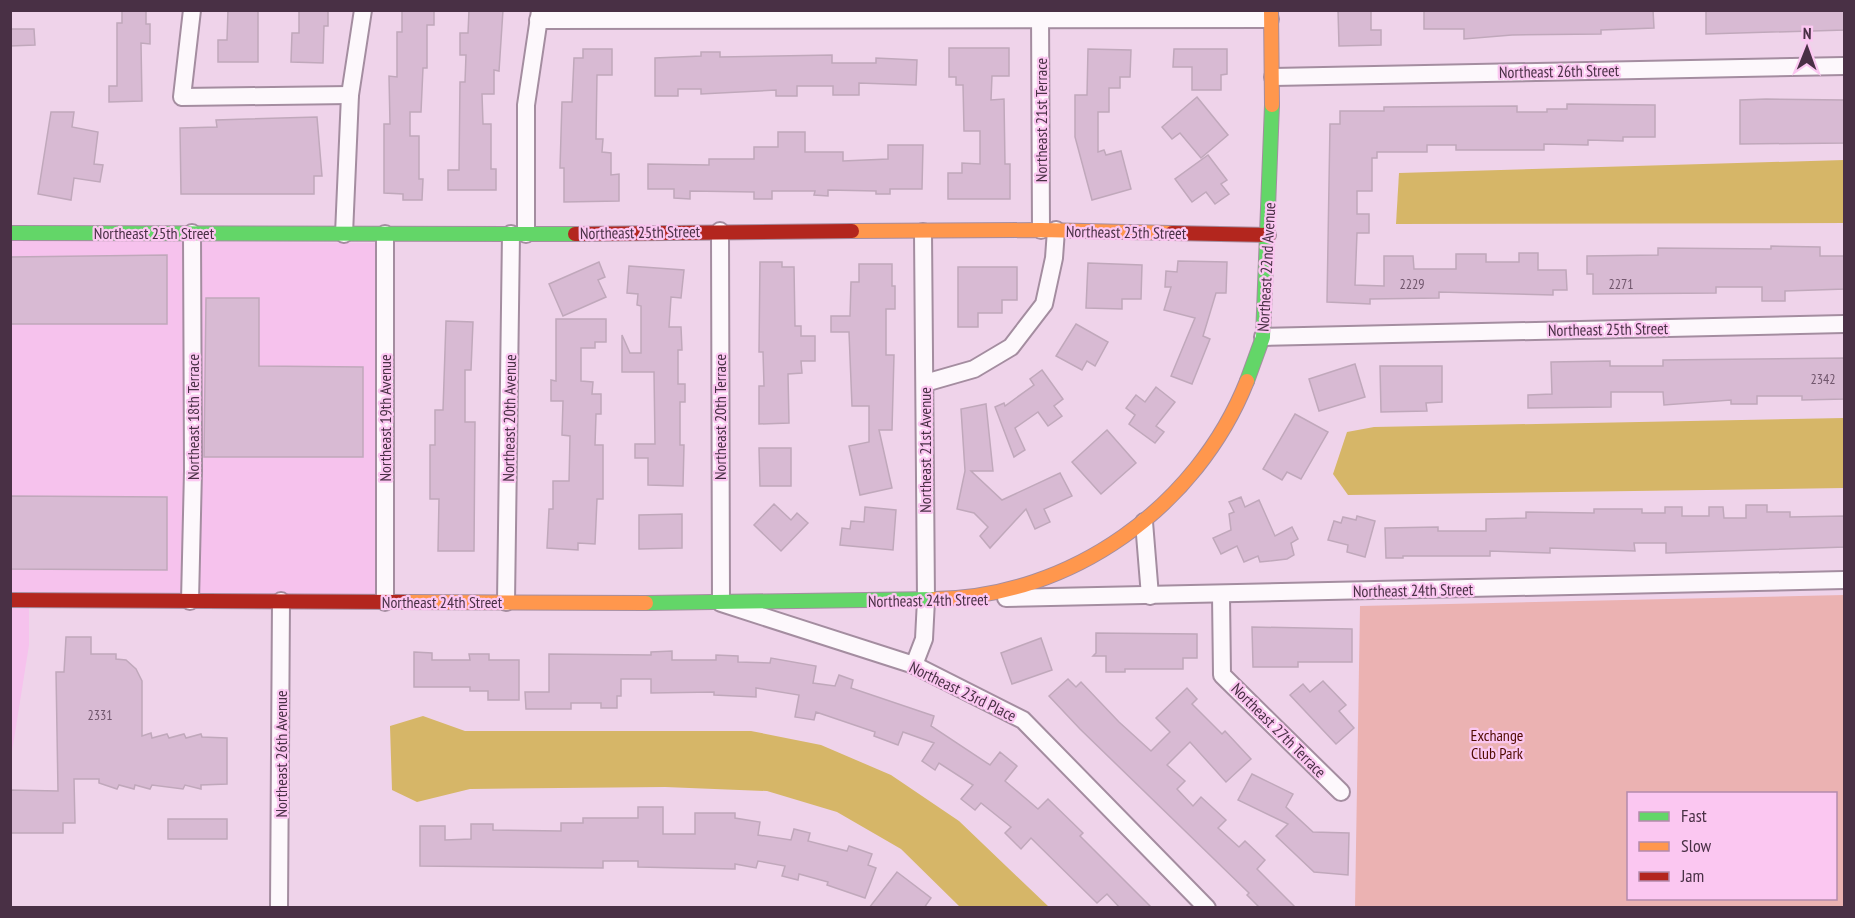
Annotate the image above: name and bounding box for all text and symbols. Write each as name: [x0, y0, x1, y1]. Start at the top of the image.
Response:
north arrow: [1777, 18, 1837, 78]
text: N: [1803, 23, 1812, 43]
street label: Northeast 21st Terrace: [1031, 58, 1051, 182]
street label: Northeast 26th Street: [1499, 60, 1620, 82]
street label: Northeast 22nd Avenue: [1253, 202, 1279, 332]
street label: Northeast 25th Street: [580, 221, 701, 243]
street label: Northeast 25th Street: [1066, 221, 1187, 243]
street label: Northeast 25th Street: [94, 223, 215, 243]
house number: 2229: [1399, 275, 1425, 293]
house number: 2271: [1608, 275, 1634, 293]
street label: Northeast 25th Street: [1548, 318, 1669, 340]
street label: Northeast 18th Terrace: [183, 354, 203, 480]
street label: Northeast 19th Avenue: [375, 354, 395, 482]
street label: Northeast 20th Avenue: [498, 354, 520, 482]
street label: Northeast 20th Terrace: [710, 354, 730, 480]
house number: 2342: [1810, 370, 1836, 388]
street label: Northeast 21st Avenue: [915, 387, 935, 513]
street label: Northeast 24th Street: [1353, 579, 1474, 601]
street label: Northeast 24th Street: [868, 589, 989, 611]
street label: Northeast 24th Street: [382, 592, 503, 612]
street label: Northeast 23rd Place: [906, 656, 1020, 726]
street label: Northeast 27th Terrace: [1227, 678, 1331, 782]
street label: Northeast 26th Avenue: [271, 690, 291, 818]
house number: 2331: [87, 706, 113, 724]
park label: Exchange Club Park: [1471, 725, 1524, 763]
legend: [1627, 792, 1837, 900]
text: Fast: [1681, 804, 1707, 827]
text: Slow: [1681, 834, 1712, 857]
text: Jam: [1680, 864, 1704, 887]

